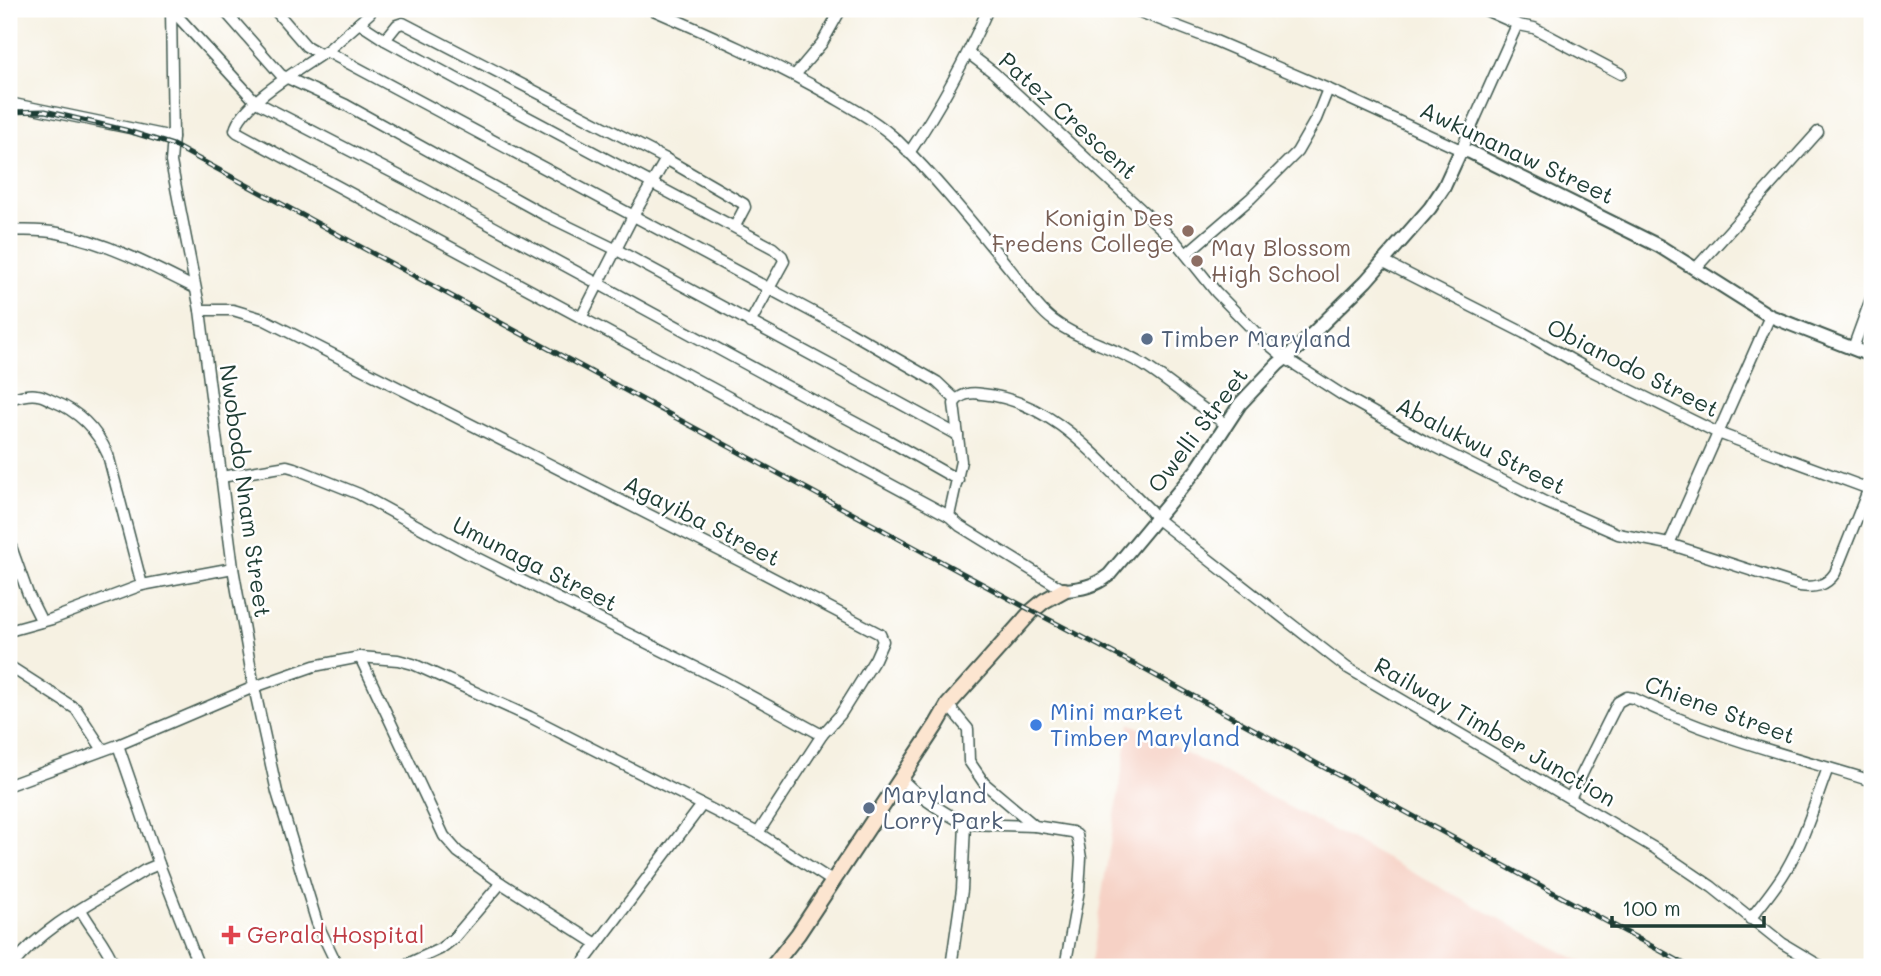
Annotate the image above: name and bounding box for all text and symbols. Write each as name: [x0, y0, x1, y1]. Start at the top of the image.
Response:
street label: Patez Crescent: [993, 45, 1144, 186]
street label: Awkunanaw Street: [1415, 94, 1619, 210]
place label: Konigin Des Fredens College: [992, 202, 1174, 258]
marker: Konigin Des Fredens College: [1180, 223, 1196, 239]
place label: May Blossom High School: [1211, 232, 1351, 288]
marker: May Blossom High School: [1189, 253, 1205, 269]
street label: Obianodo Street: [1542, 311, 1725, 423]
place label: Timber Maryland: [1161, 323, 1351, 353]
marker: Timber Maryland: [1139, 331, 1155, 347]
street label: Owelli Street: [1140, 361, 1254, 498]
street label: Nwobodo Nnam Street: [213, 362, 279, 619]
street label: Abalukwu Street: [1392, 389, 1571, 501]
street label: Agayiba Street: [619, 468, 786, 573]
street label: Umunaga Street: [448, 509, 623, 618]
street label: Railway Timber Junction: [1369, 650, 1622, 813]
street label: Chiene Street: [1641, 668, 1800, 750]
place label: Mini market Timber Maryland: [1050, 696, 1240, 752]
marker: Mini market Timber Maryland: [1028, 717, 1044, 733]
place label: Maryland Lorry Park: [883, 779, 1003, 835]
marker: Maryland Lorry Park: [861, 800, 877, 816]
scale bar: [1612, 885, 1764, 929]
text: 100 m: [1622, 894, 1681, 921]
place label: Gerald Hospital: [247, 919, 425, 949]
marker: Gerald Hospital: [221, 925, 241, 945]

